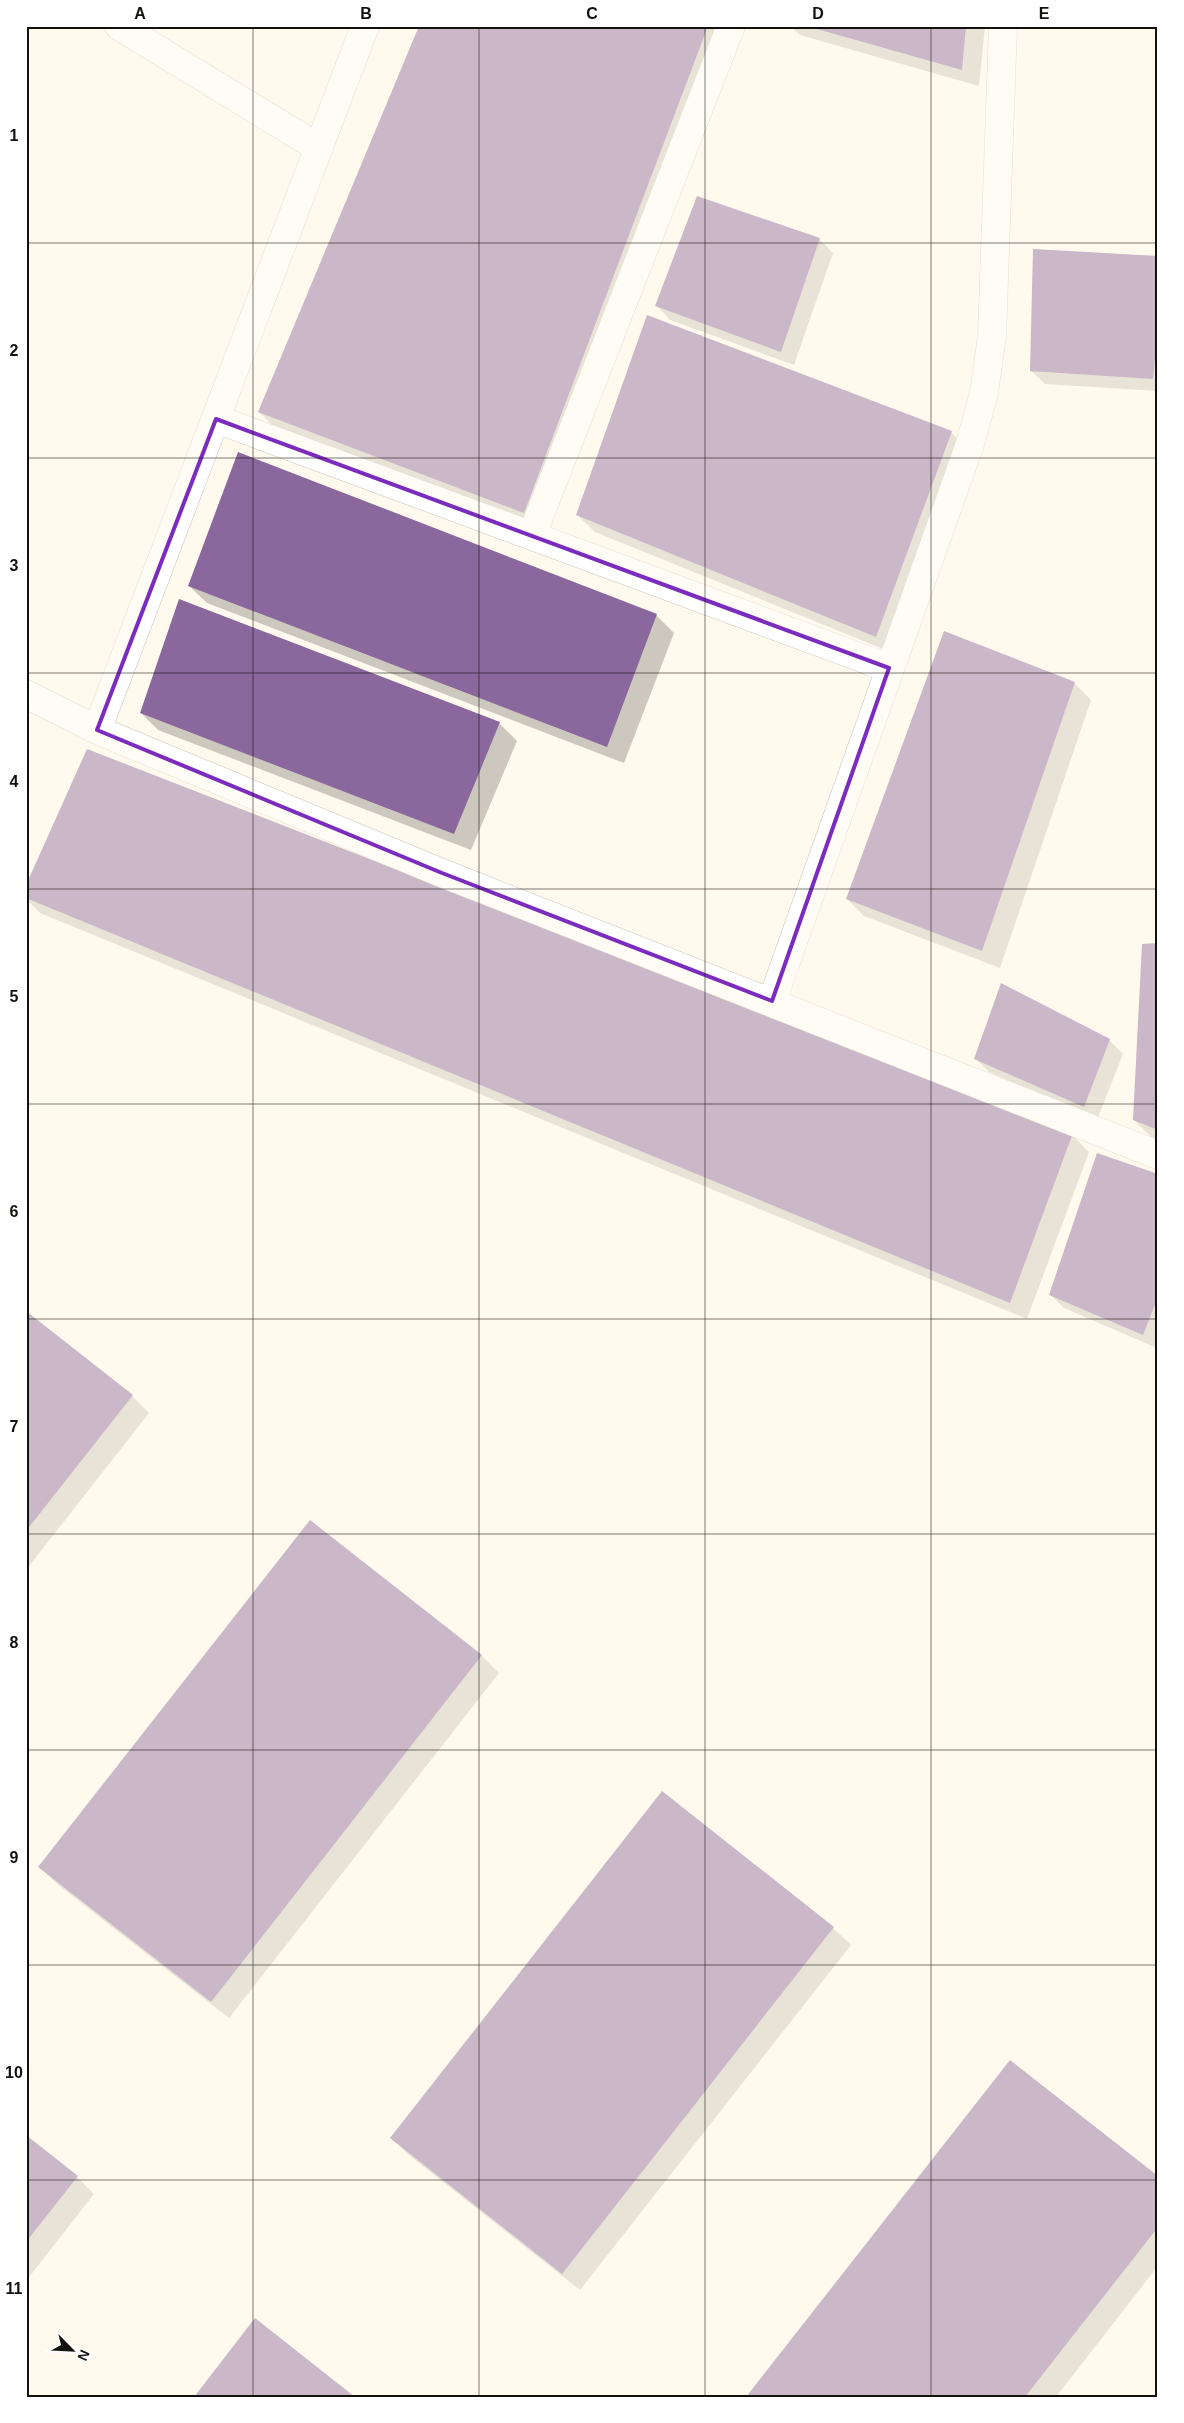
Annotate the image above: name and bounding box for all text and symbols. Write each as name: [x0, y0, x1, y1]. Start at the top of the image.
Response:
text: A: [134, 5, 146, 22]
text: B: [360, 5, 372, 22]
text: C: [586, 5, 598, 22]
text: D: [812, 5, 824, 22]
text: E: [1039, 5, 1050, 22]
text: 1: [10, 127, 19, 144]
text: 2: [10, 342, 19, 359]
text: 3: [10, 557, 19, 574]
text: 4: [10, 773, 19, 790]
text: 5: [10, 988, 19, 1005]
text: 6: [10, 1203, 19, 1220]
text: 7: [10, 1418, 19, 1435]
text: 8: [10, 1634, 19, 1651]
text: 9: [10, 1849, 19, 1866]
text: 10: [5, 2064, 23, 2081]
text: 11: [6, 2280, 23, 2297]
north arrow: [48, 2326, 98, 2376]
text: N: [75, 2347, 93, 2363]

